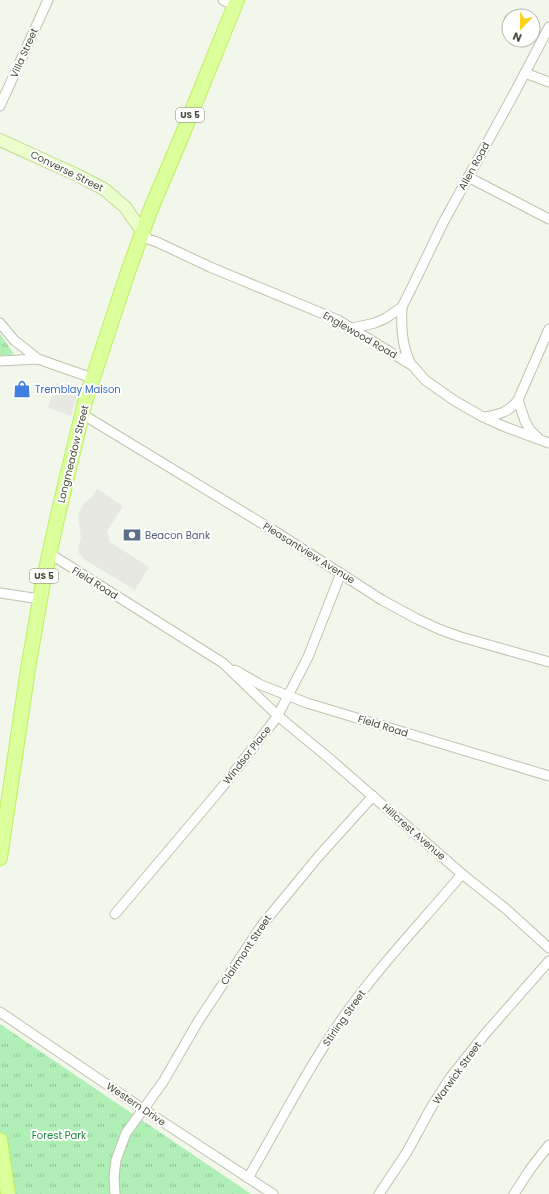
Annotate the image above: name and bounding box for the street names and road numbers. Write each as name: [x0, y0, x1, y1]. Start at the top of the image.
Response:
street label: Villa Street: [6, 25, 42, 80]
road number: US 5: [176, 108, 204, 122]
street label: Allen Road: [455, 139, 493, 193]
street label: Converse Street: [28, 147, 106, 195]
street label: Englewood Road: [320, 308, 400, 362]
street label: Longmeadow Street: [54, 403, 93, 505]
street label: Pleasantview Avenue: [260, 519, 358, 587]
street label: Field Road: [69, 563, 121, 603]
road number: US 5: [30, 569, 58, 583]
street label: Field Road: [356, 711, 410, 741]
street label: Windsor Place: [219, 723, 275, 787]
street label: Hillcrest Avenue: [379, 800, 449, 864]
street label: Clairmont Street: [217, 912, 275, 988]
street label: Stirling Street: [319, 986, 369, 1049]
street label: Warwick Street: [429, 1038, 485, 1107]
street label: Western Drive: [103, 1079, 169, 1129]

